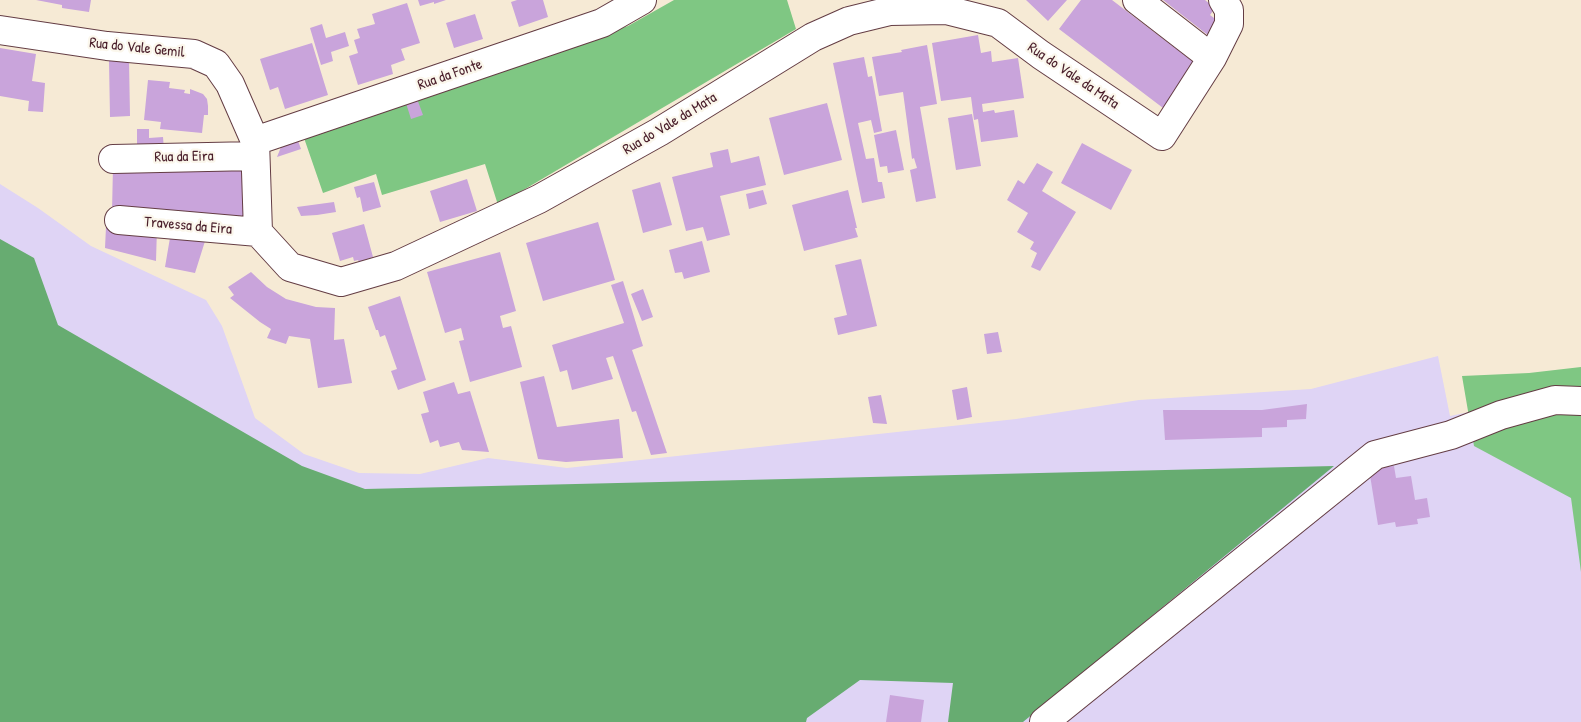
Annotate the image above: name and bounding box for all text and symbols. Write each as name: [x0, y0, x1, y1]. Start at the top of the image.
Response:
street label: Rua do Vale Gemil: [88, 34, 186, 62]
street label: Rua do Vale da Mata: [1024, 39, 1122, 113]
street label: Rua da Fonte: [415, 56, 485, 94]
street label: Rua do Vale da Mata: [620, 89, 720, 159]
street label: Rua da Eira: [154, 147, 214, 167]
street label: Travessa da Eira: [143, 213, 233, 239]

